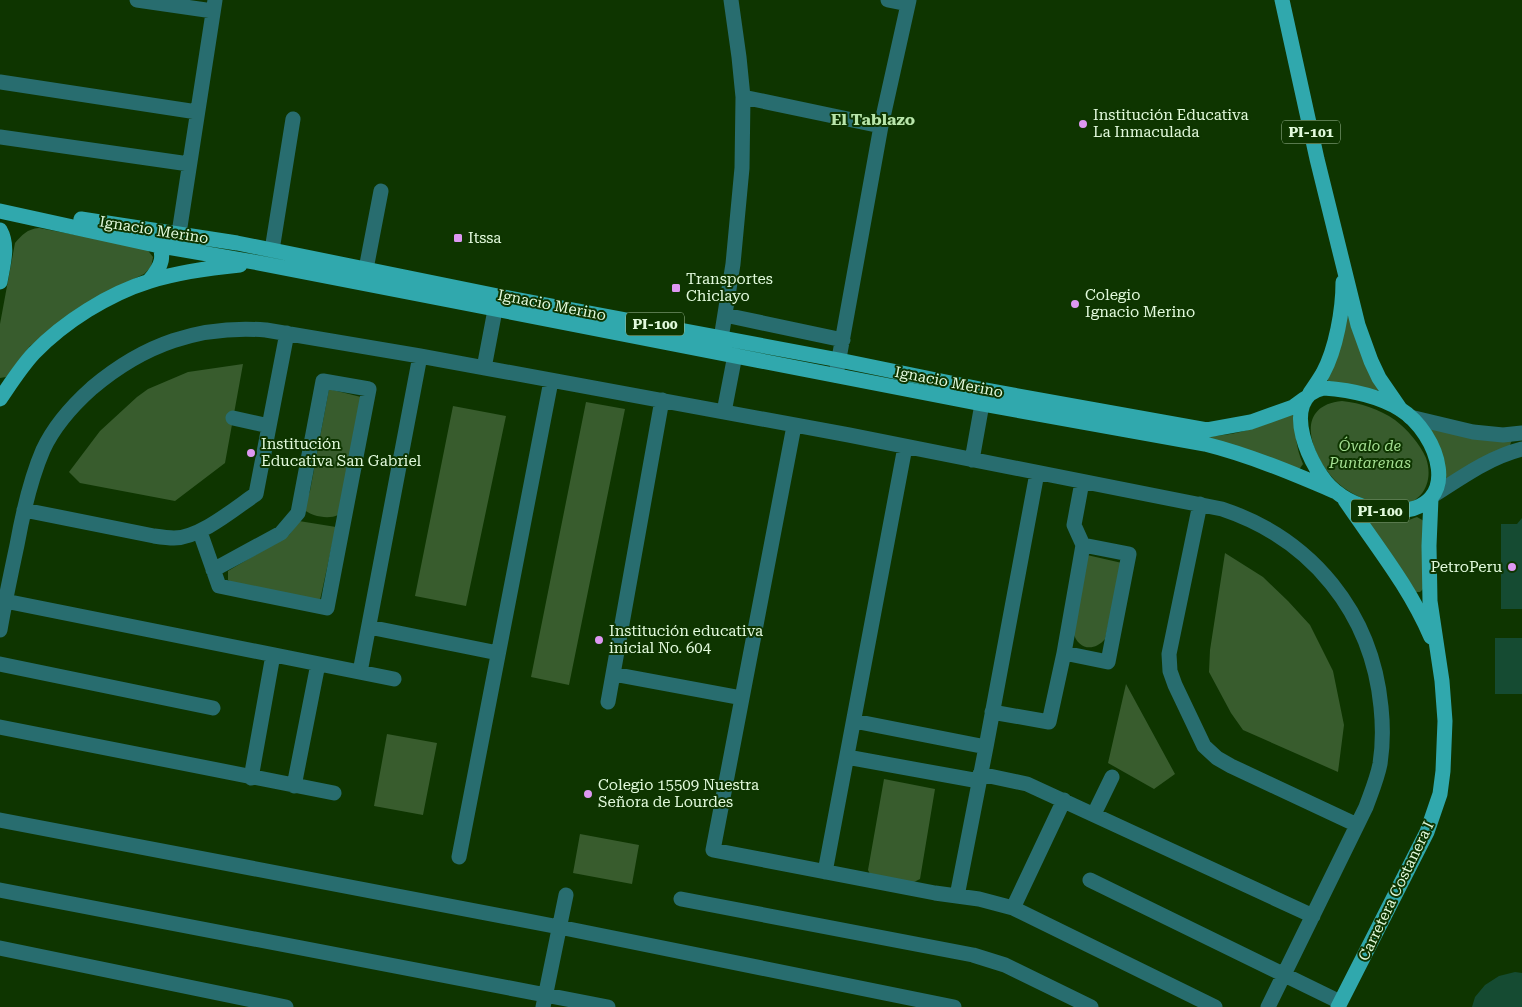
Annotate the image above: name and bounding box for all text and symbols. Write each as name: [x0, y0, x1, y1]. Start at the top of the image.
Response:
place label: Institución Educativa La Inmaculada: [1093, 106, 1249, 141]
district label: El Tablazo: [831, 110, 915, 129]
marker: Institución Educativa La Inmaculada: [1077, 118, 1089, 130]
road number: PI-101: [1282, 120, 1340, 144]
street label: Ignacio Merino: [98, 212, 210, 248]
place label: Itssa: [468, 229, 501, 247]
marker: Itssa: [452, 232, 464, 244]
place label: Transportes Chiclayo: [686, 270, 773, 305]
marker: Transportes Chiclayo: [670, 282, 682, 294]
street label: Ignacio Merino: [496, 286, 608, 324]
place label: Colegio Ignacio Merino: [1085, 286, 1195, 321]
marker: Colegio Ignacio Merino: [1069, 298, 1081, 310]
road number: PI-100: [626, 312, 684, 336]
street label: Ignacio Merino: [893, 363, 1005, 401]
place label: Institución Educativa San Gabriel: [261, 435, 421, 470]
park label: Óvalo de Puntarenas: [1328, 436, 1411, 472]
marker: Institución Educativa San Gabriel: [245, 447, 257, 459]
road number: PI-100: [1351, 500, 1409, 522]
place label: PetroPeru: [1431, 558, 1503, 576]
marker: PetroPeru: [1506, 561, 1518, 573]
place label: Institución educativa inicial No. 604: [609, 622, 763, 657]
marker: Institución educativa inicial No. 604: [593, 634, 605, 646]
place label: Colegio 15509 Nuestra Señora de Lourdes: [598, 776, 759, 811]
marker: Colegio 15509 Nuestra Señora de Lourdes: [582, 788, 594, 800]
street label: Carretera Costanera I: [1354, 818, 1438, 964]

